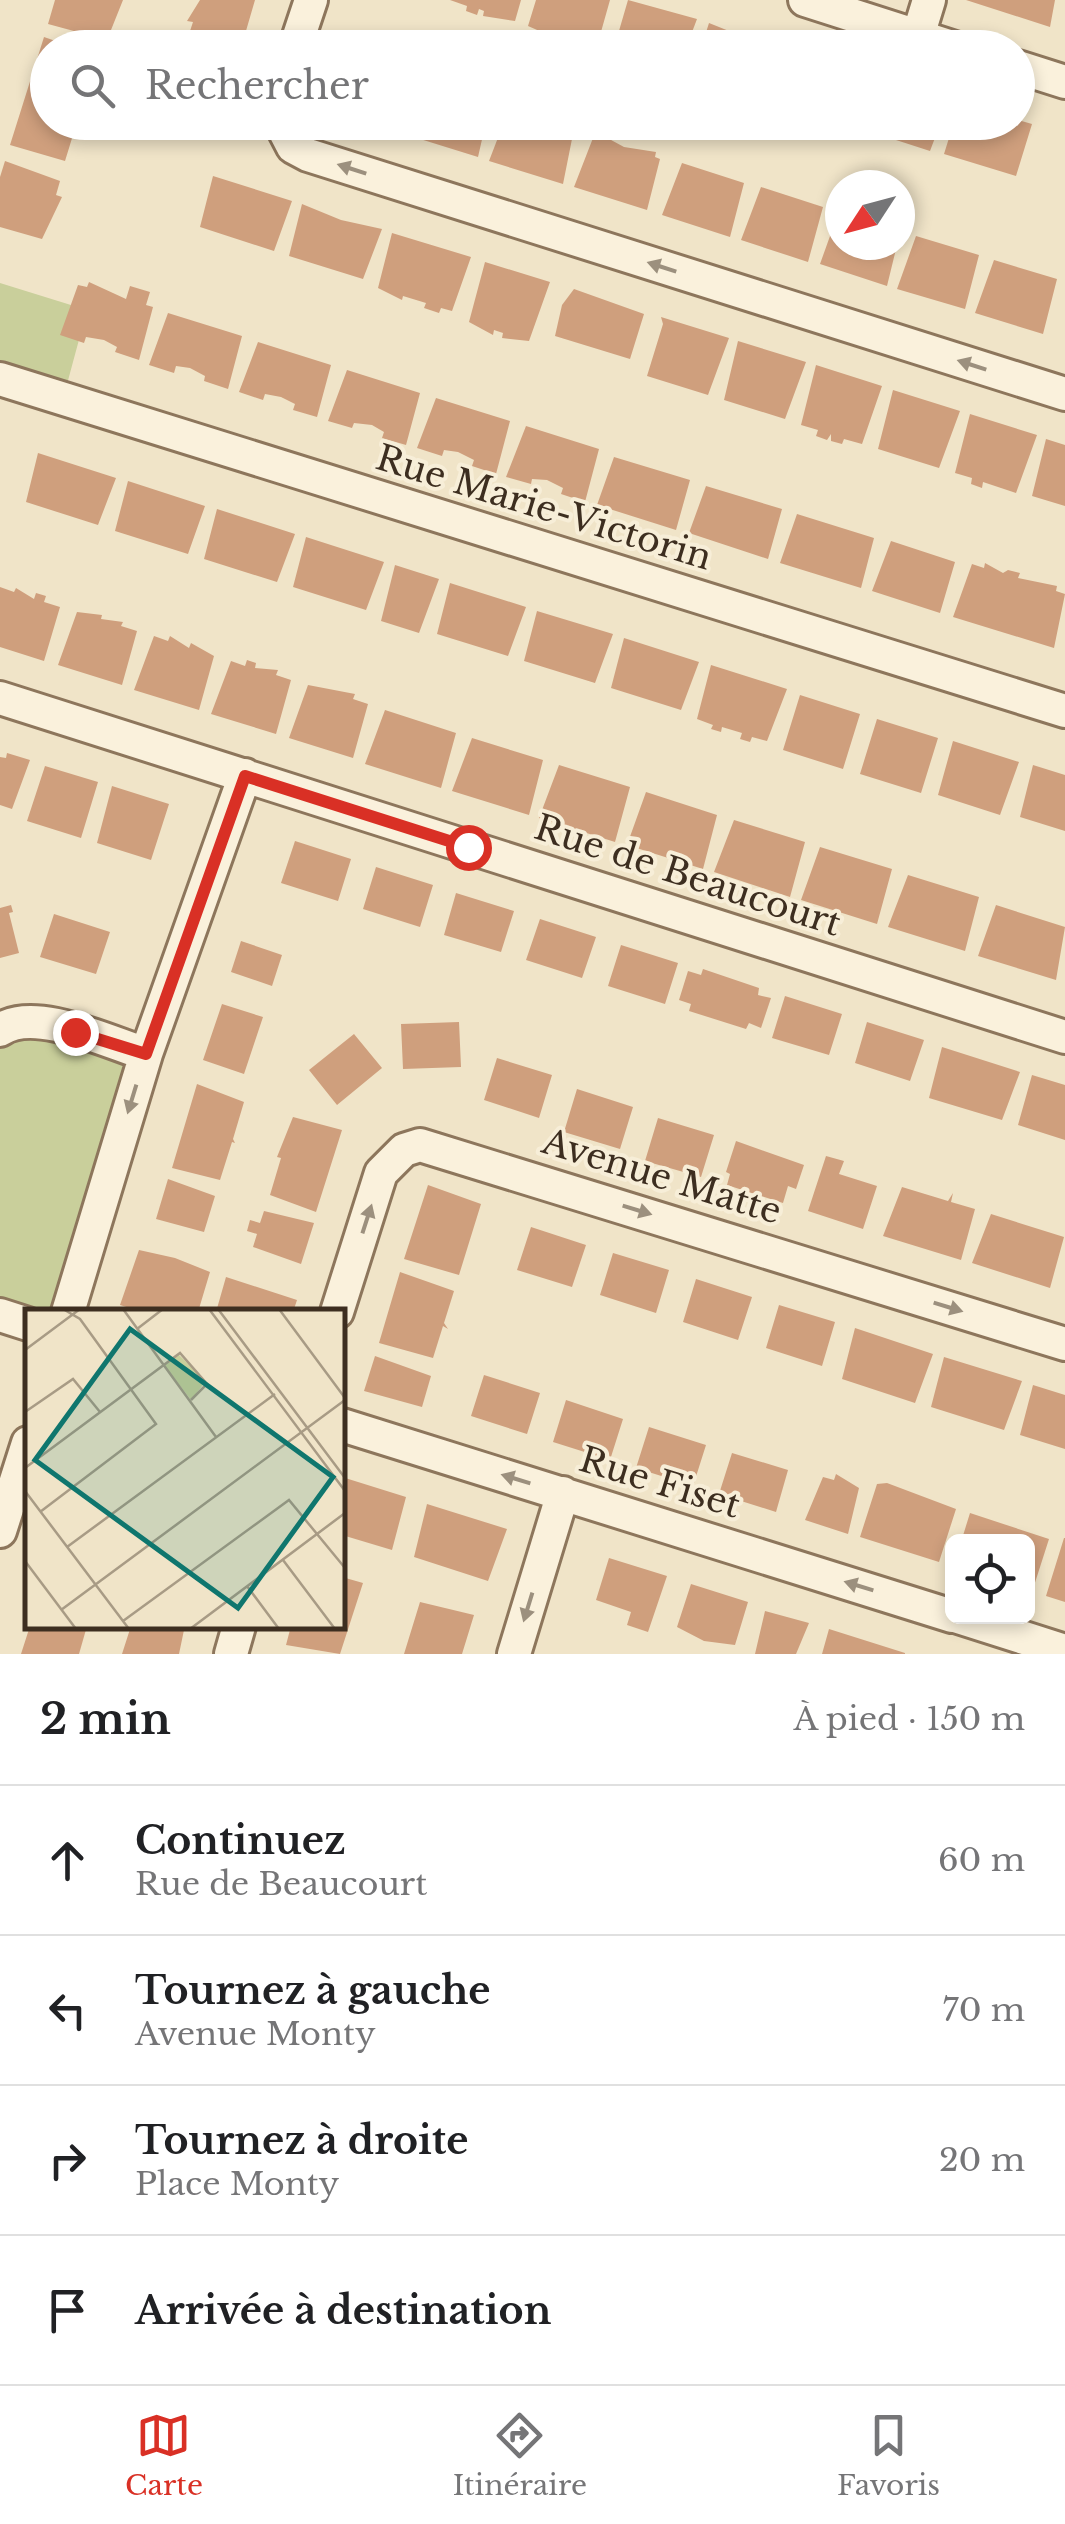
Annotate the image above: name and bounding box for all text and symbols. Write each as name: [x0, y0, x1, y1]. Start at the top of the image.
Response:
search box: [30, 30, 1035, 140]
icon: search: [65, 58, 120, 113]
text: Rechercher: [145, 62, 369, 109]
one-way arrow: [336, 161, 367, 176]
north arrow: [825, 170, 915, 260]
one-way arrow: [646, 259, 677, 274]
one-way arrow: [957, 356, 987, 371]
street label: Rue Marie-Victorin: [371, 435, 717, 579]
street label: Rue de Beaucourt: [529, 805, 847, 945]
route start: [446, 825, 492, 871]
route end: [53, 1010, 99, 1056]
one-way arrow: [124, 1084, 139, 1115]
street label: Avenue Matte: [536, 1119, 787, 1233]
one-way arrow: [360, 1203, 375, 1233]
one-way arrow: [623, 1204, 653, 1219]
one-way arrow: [933, 1301, 963, 1316]
inset map: [25, 1309, 345, 1629]
street label: Rue Fiset: [574, 1437, 746, 1527]
one-way arrow: [500, 1471, 531, 1486]
map controls: [945, 1534, 1035, 1624]
button: locate: [945, 1534, 1035, 1624]
one-way arrow: [844, 1578, 874, 1593]
one-way arrow: [520, 1592, 535, 1623]
text: 2 min: [40, 1693, 171, 1745]
text: À pied · 150 m: [794, 1699, 1025, 1739]
text: Continuez: [135, 1817, 346, 1864]
icon: ahead: [40, 1833, 95, 1888]
text: 60 m: [938, 1840, 1025, 1880]
text: Rue de Beaucourt: [135, 1864, 427, 1904]
text: Tournez à gauche: [135, 1967, 491, 2014]
icon: left: [40, 1983, 95, 2038]
text: 70 m: [943, 1990, 1025, 2030]
text: Avenue Monty: [135, 2014, 376, 2054]
text: Tournez à droite: [135, 2117, 468, 2164]
icon: right: [40, 2133, 95, 2188]
text: 20 m: [939, 2140, 1025, 2180]
text: Place Monty: [135, 2164, 339, 2204]
icon: arrive: [40, 2283, 95, 2338]
text: Arrivée à destination: [135, 2287, 551, 2334]
tab: Carte: [125, 2408, 203, 2503]
tab: Itinéraire: [453, 2408, 587, 2503]
tab: Favoris: [837, 2408, 940, 2503]

